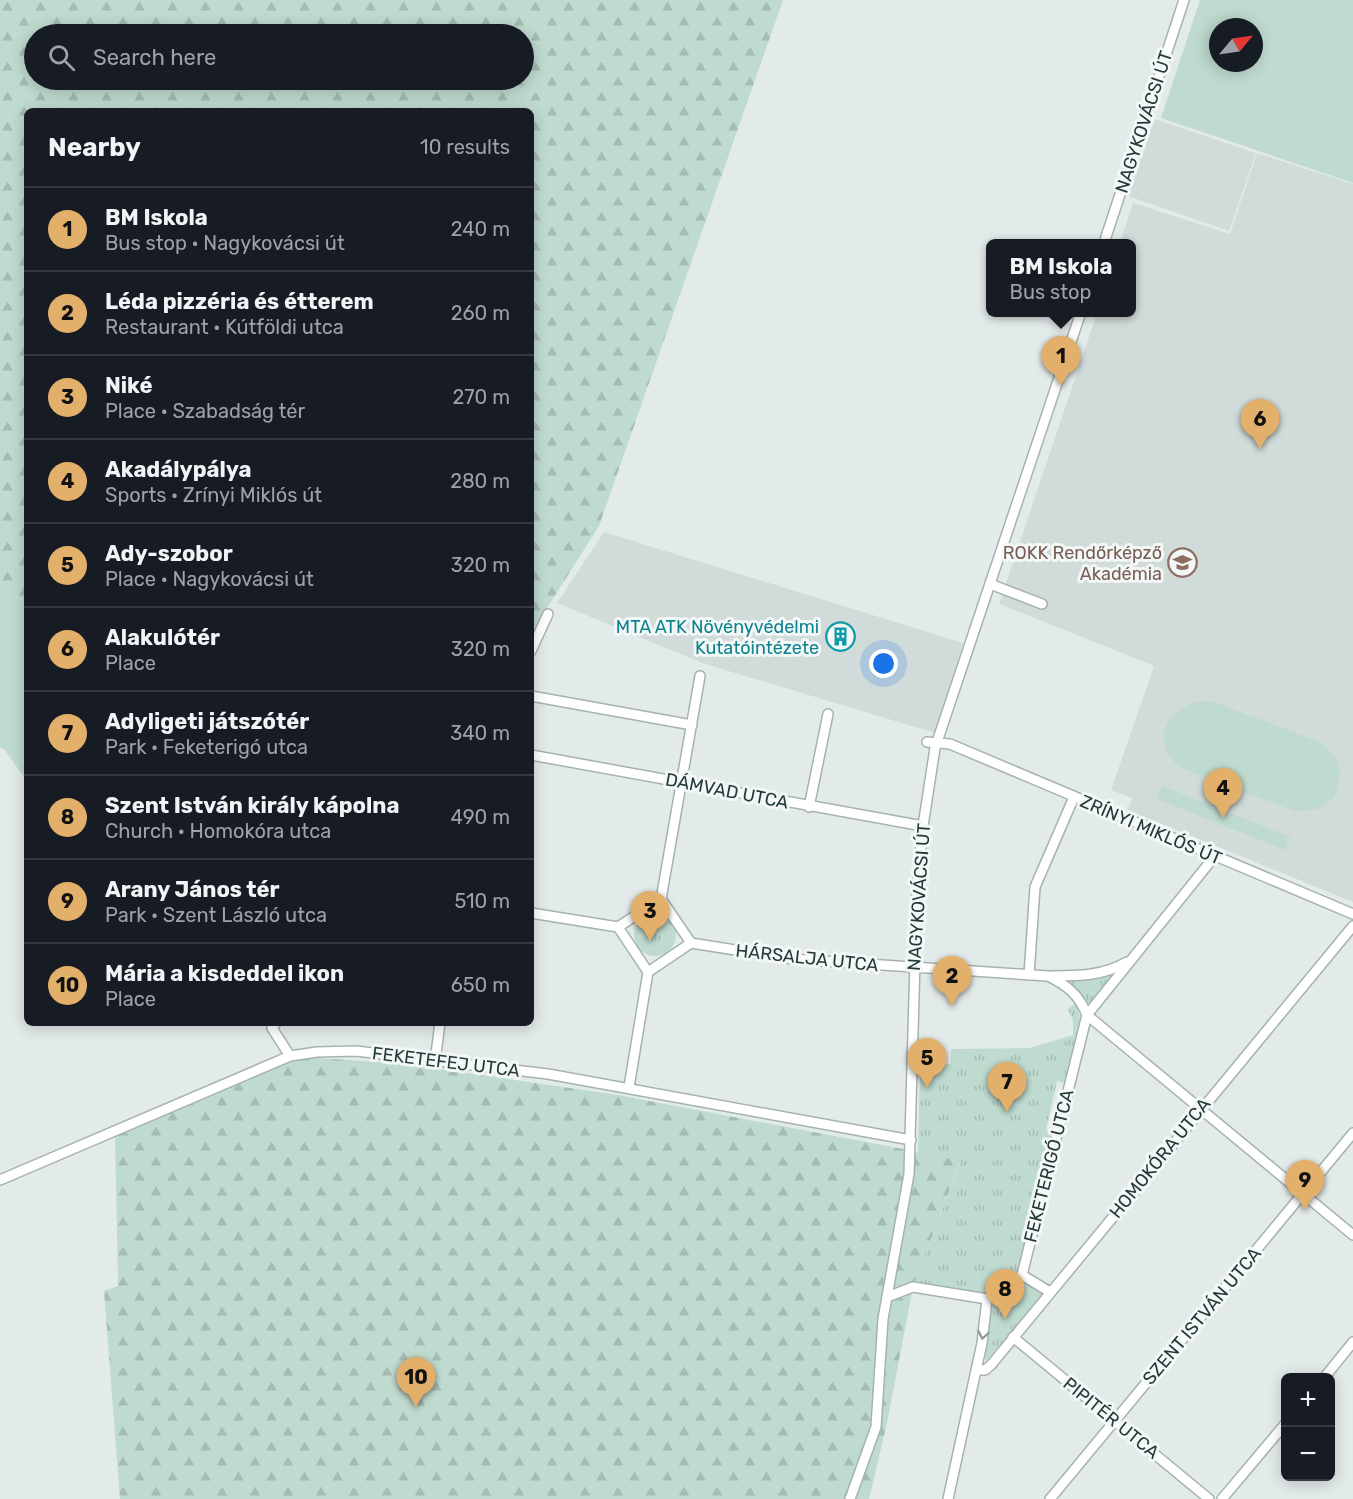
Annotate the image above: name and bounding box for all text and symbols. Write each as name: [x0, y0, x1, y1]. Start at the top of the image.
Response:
north arrow: [1209, 18, 1263, 72]
search box: [24, 24, 534, 90]
icon: search: [45, 41, 78, 74]
text: Search here: [93, 44, 216, 71]
street label: NAGYKOVÁCSI ÚT: [1111, 48, 1177, 196]
text: Nearby: [48, 132, 141, 163]
text: 10 results: [420, 135, 510, 159]
text: BM Iskola: [105, 204, 208, 231]
text: 1: [63, 217, 72, 241]
text: 240 m: [451, 217, 510, 241]
text: Bus stop · Nagykovácsi út: [105, 231, 345, 255]
popup: [986, 239, 1136, 317]
text: BM Iskola: [1010, 253, 1112, 280]
text: Bus stop: [1010, 280, 1092, 304]
text: Léda pizzéria és étterem: [105, 288, 374, 315]
text: 2: [61, 301, 74, 325]
text: 260 m: [451, 301, 510, 325]
text: Restaurant · Kútföldi utca: [105, 315, 344, 339]
pin: 1: [1042, 336, 1080, 386]
text: Niké: [105, 372, 153, 399]
text: 3: [61, 385, 74, 409]
text: 270 m: [453, 385, 510, 409]
text: Place · Szabadság tér: [105, 399, 305, 423]
pin: 6: [1240, 400, 1280, 449]
text: Akadálypálya: [105, 456, 251, 483]
text: 4: [61, 469, 74, 493]
text: 280 m: [450, 469, 510, 493]
text: Sports · Zrínyi Miklós út: [105, 483, 322, 507]
text: Ady-szobor: [105, 540, 233, 567]
place label: ROKK Rendőrképző Akadémia: [1003, 542, 1162, 585]
school or university icon: ROKK Rendőrképző Akadémia: [1167, 547, 1199, 579]
text: 5: [61, 553, 74, 577]
text: 320 m: [451, 553, 510, 577]
text: Place · Nagykovácsi út: [105, 567, 314, 591]
place label: MTA ATK Növényvédelmi Kutatóintézete: [616, 616, 819, 659]
building icon: MTA ATK Növényvédelmi Kutatóintézete: [824, 621, 856, 653]
text: Alakulótér: [105, 624, 220, 651]
text: 6: [61, 637, 74, 661]
text: 320 m: [451, 637, 510, 661]
your location: [869, 649, 898, 678]
text: Place: [105, 651, 156, 675]
text: Adyligeti játszótér: [105, 708, 309, 735]
text: 7: [62, 721, 73, 745]
text: 340 m: [450, 721, 510, 745]
text: Park · Feketerigó utca: [105, 735, 308, 759]
street label: DÁMVAD UTCA: [664, 768, 790, 814]
pin: 4: [1204, 768, 1242, 818]
street label: ZRÍNYI MIKLÓS ÚT: [1077, 790, 1225, 870]
text: Szent István király kápolna: [105, 792, 399, 819]
text: 8: [61, 805, 74, 829]
text: 490 m: [451, 805, 510, 829]
text: Church · Homokóra utca: [105, 819, 331, 843]
street label: NAGYKOVÁCSI ÚT: [903, 822, 935, 972]
text: Arany János tér: [105, 876, 280, 903]
text: 9: [61, 889, 74, 913]
text: 510 m: [454, 889, 510, 913]
pin: 3: [630, 892, 670, 941]
text: Park · Szent László utca: [105, 903, 327, 927]
street label: HÁRSALJA UTCA: [734, 940, 880, 976]
pin: 2: [932, 956, 972, 1006]
text: Mária a kisdeddel ikon: [105, 960, 344, 987]
text: 10: [56, 973, 79, 997]
text: 650 m: [451, 973, 510, 997]
text: Place: [105, 987, 156, 1011]
pin: 5: [908, 1038, 946, 1088]
street label: FEKETEFEJ UTCA: [371, 1042, 521, 1082]
pin: 7: [988, 1062, 1026, 1112]
street label: FEKETERIGÓ UTCA: [1019, 1087, 1079, 1245]
street label: HOMOKÓRA UTCA: [1105, 1093, 1215, 1223]
pin: 9: [1286, 1160, 1324, 1210]
street label: SZENT ISTVÁN UTCA: [1138, 1243, 1266, 1389]
pin: 8: [986, 1270, 1024, 1319]
one-way arrow: [977, 1329, 990, 1339]
pin: 10: [396, 1358, 436, 1407]
street label: PIPITÉR UTCA: [1059, 1373, 1163, 1463]
map controls: [1281, 1373, 1335, 1481]
button: +: [1281, 1373, 1335, 1427]
button: −: [1281, 1427, 1335, 1481]

